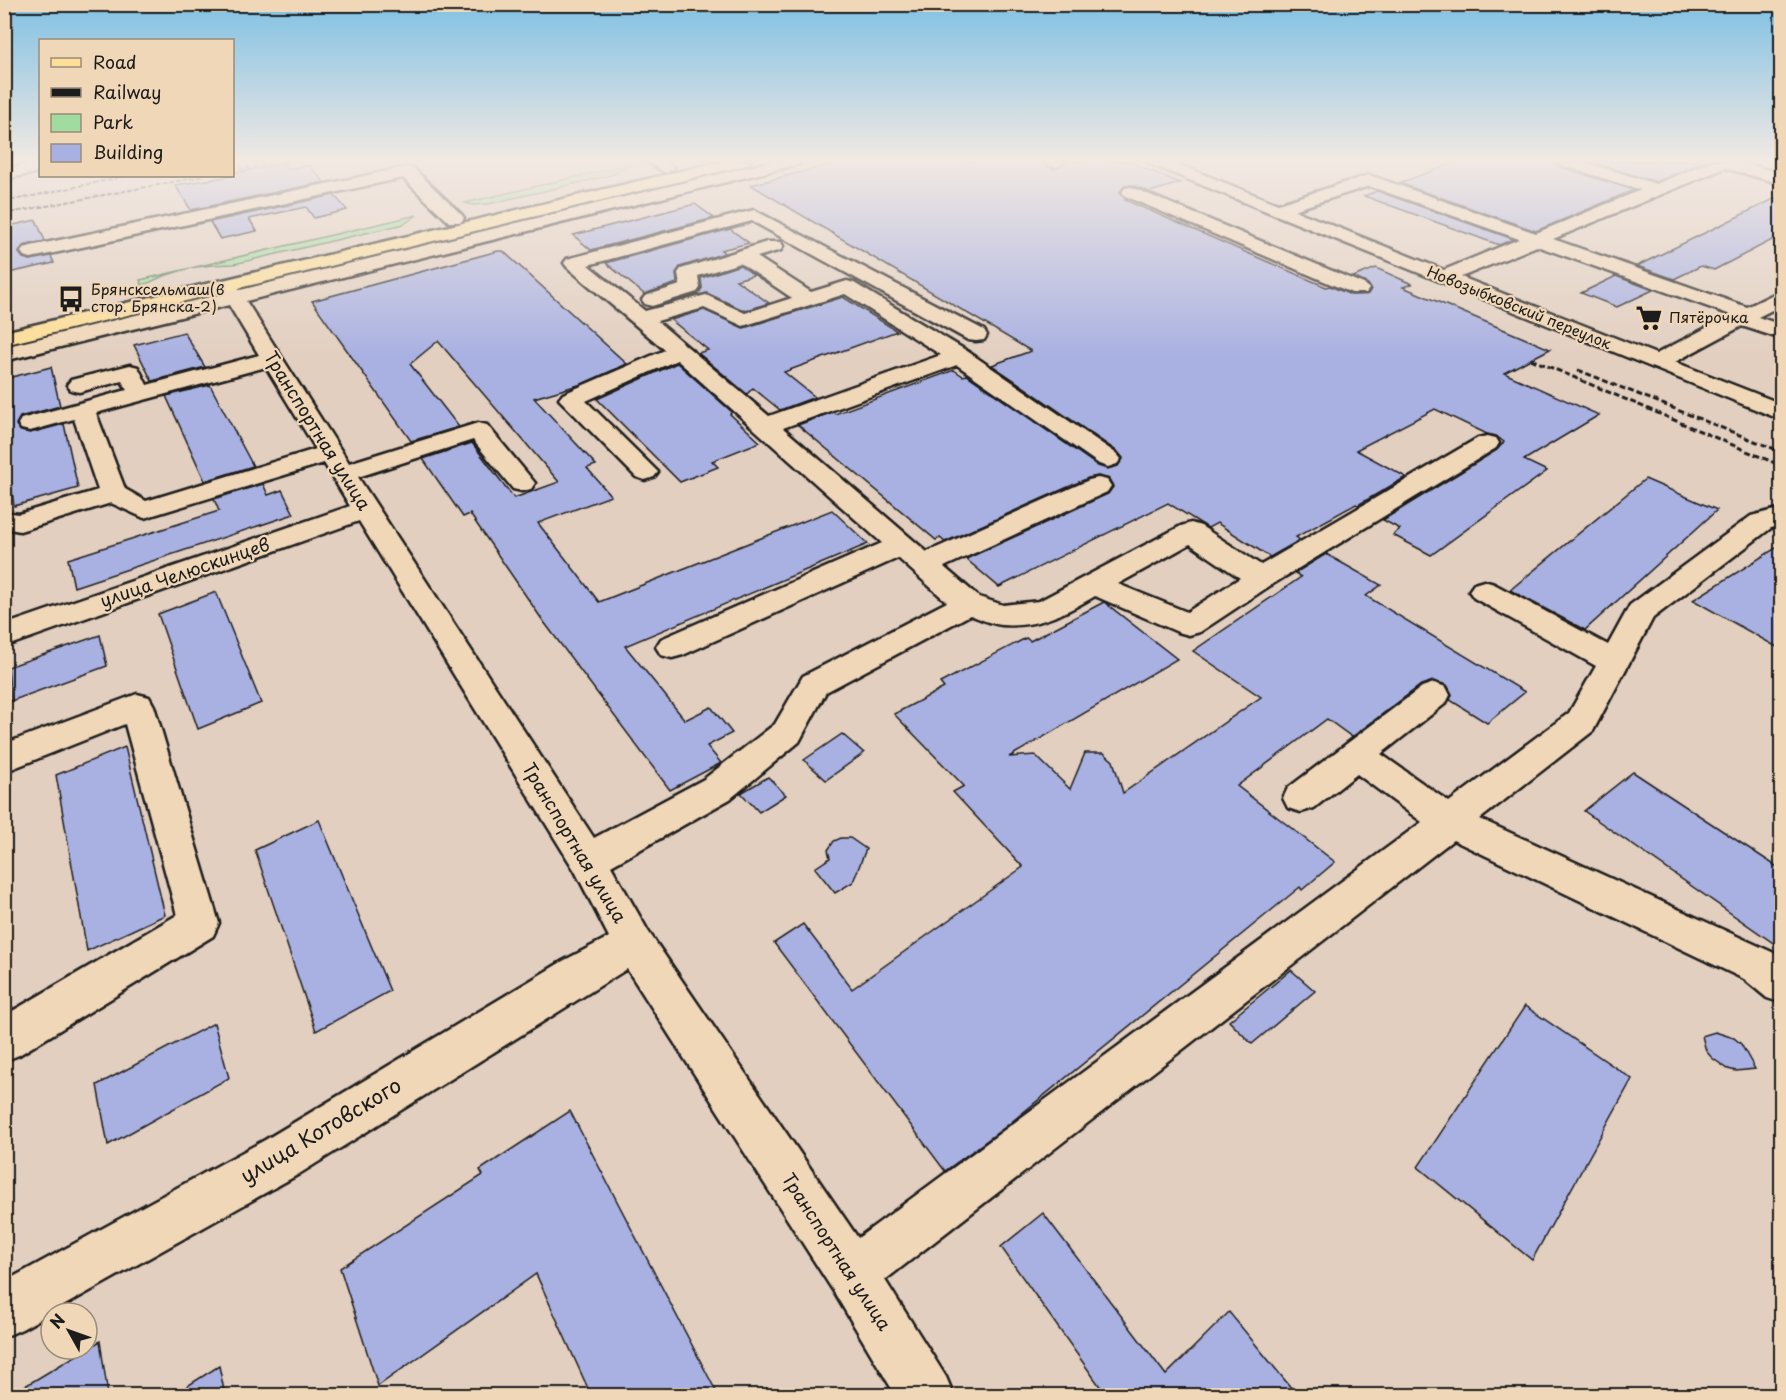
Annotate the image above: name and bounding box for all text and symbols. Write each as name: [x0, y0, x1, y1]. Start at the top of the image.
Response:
legend: [39, 39, 234, 177]
text: Road: [93, 48, 137, 75]
text: Railway: [93, 78, 161, 105]
text: Park: [93, 108, 133, 135]
text: Building: [93, 138, 163, 165]
street label: Новозыбковский переулок: [1424, 259, 1615, 354]
place label: Брянсксельмаш(в стор. Брянска-2): [91, 277, 224, 317]
bus stop icon: Брянсксельмаш(в стор. Брянска-2): [56, 284, 86, 314]
supermarket icon: Пятёрочка: [1634, 303, 1664, 333]
place label: Пятёрочка: [1669, 305, 1749, 328]
street label: Транспортная улица: [258, 345, 379, 516]
street label: улица Челюскинцев: [96, 530, 273, 613]
street label: Транспортная улица: [517, 757, 634, 928]
street label: улица Котовского: [233, 1068, 407, 1190]
street label: Транспортная улица: [776, 1167, 899, 1336]
north arrow: [39, 1301, 99, 1361]
text: N: [43, 1308, 70, 1333]

